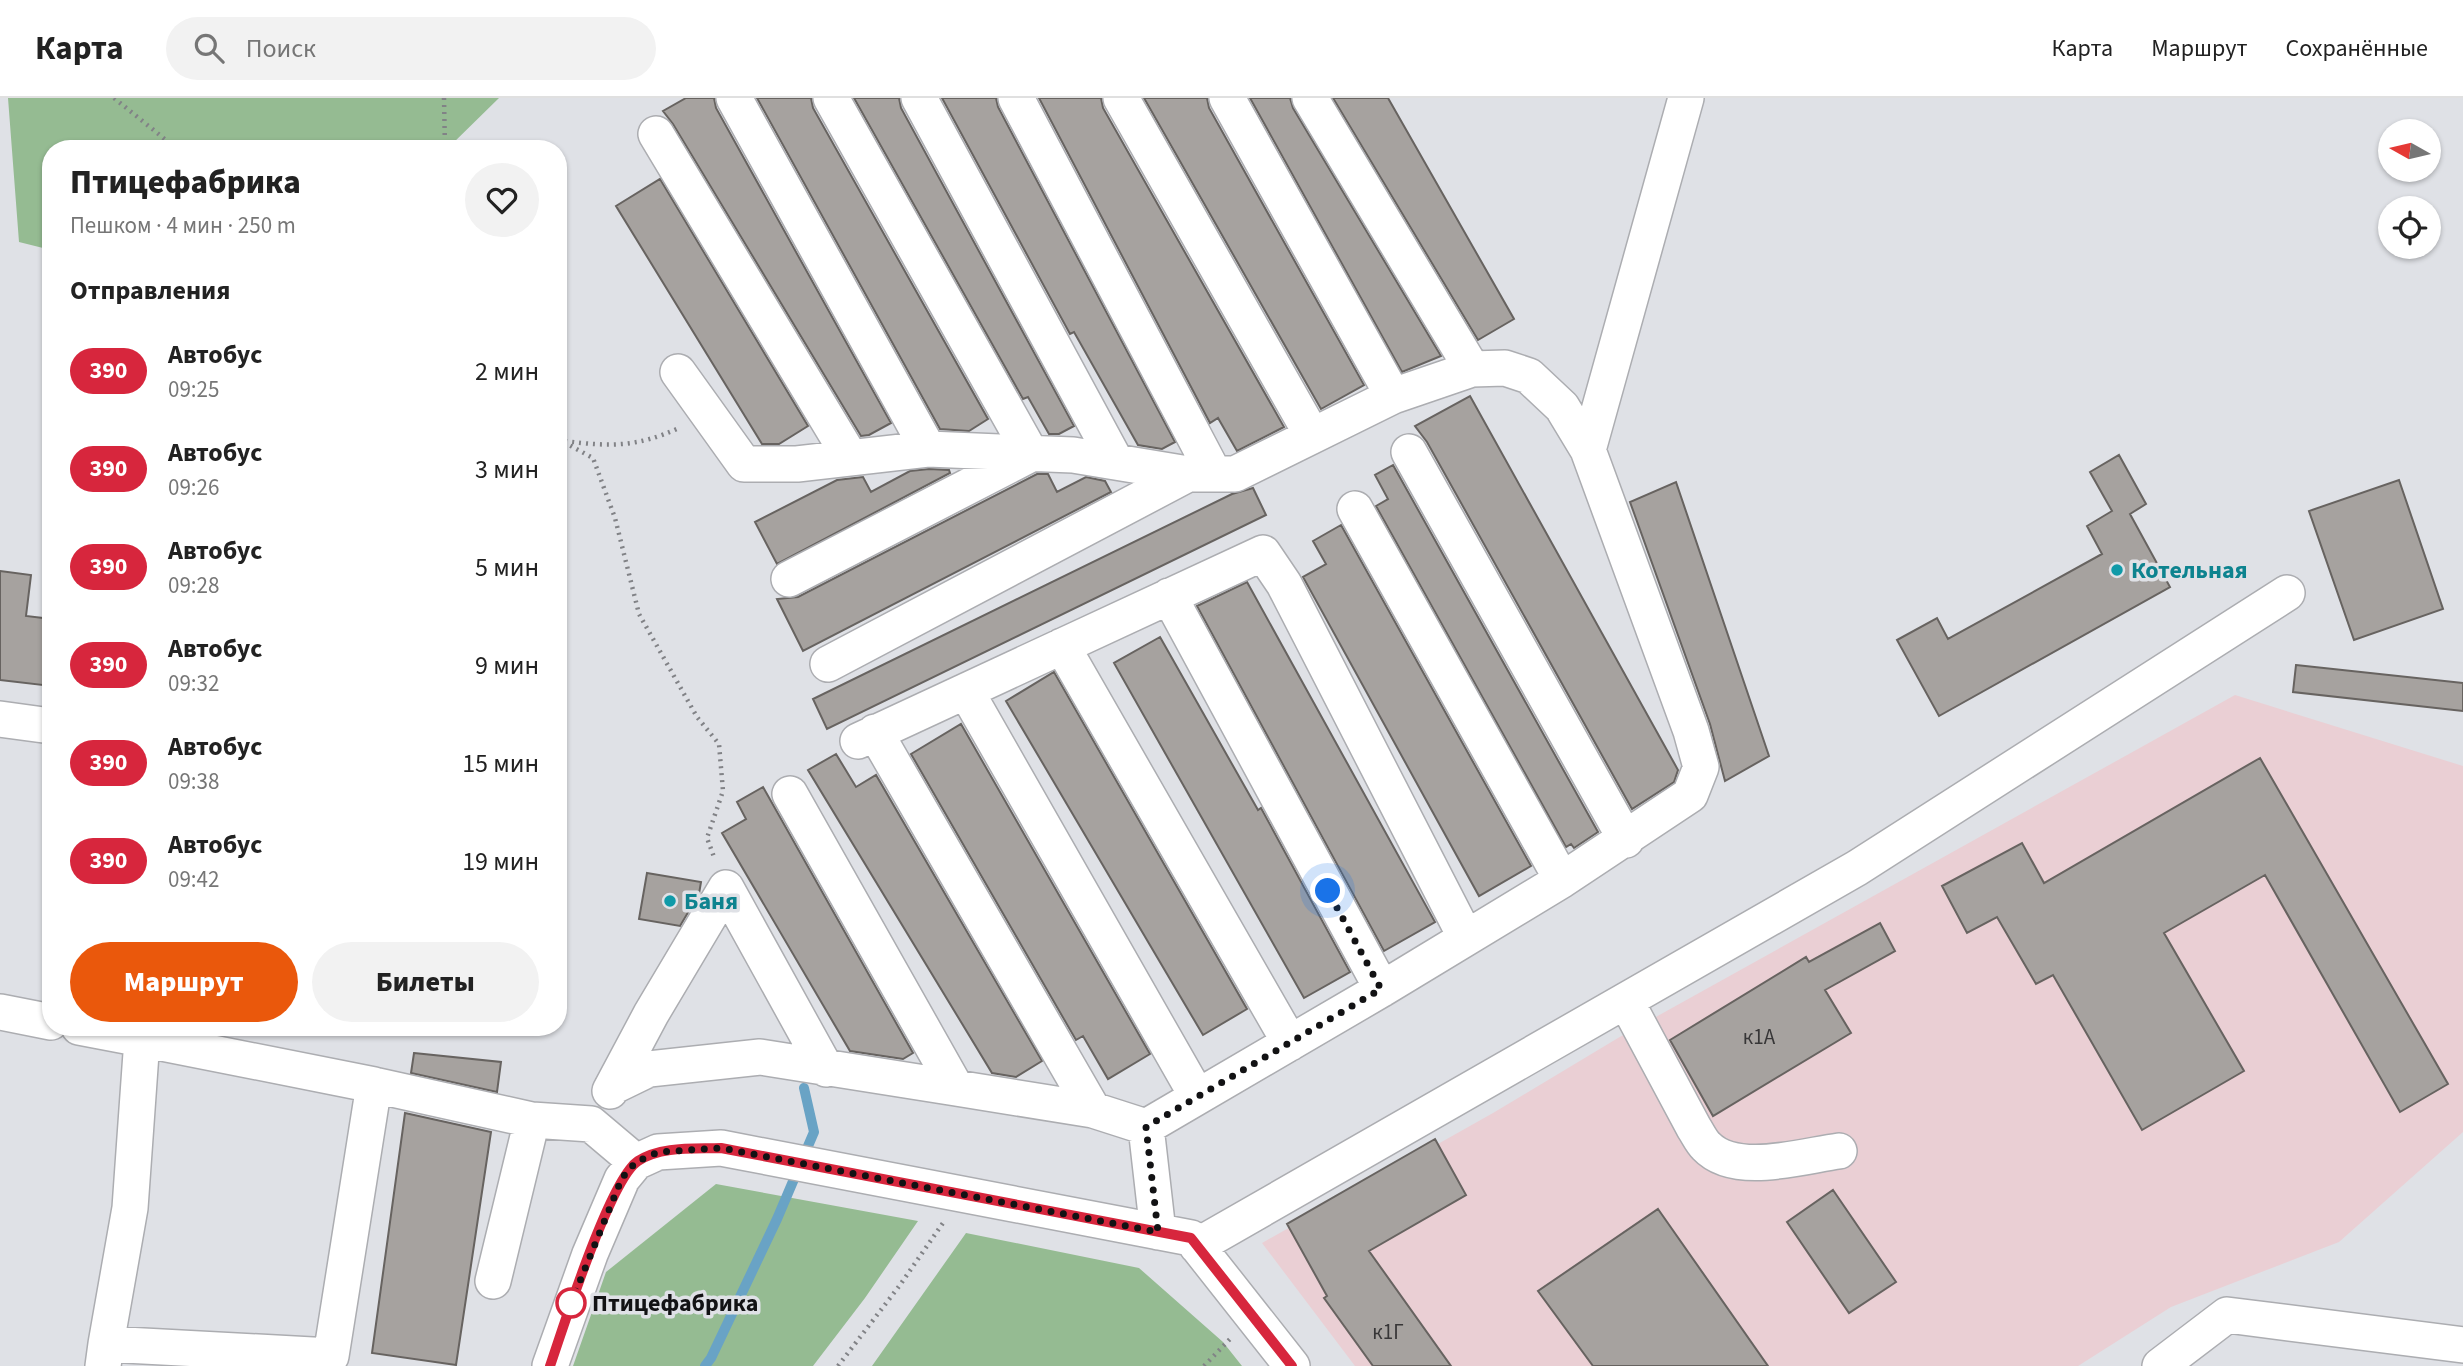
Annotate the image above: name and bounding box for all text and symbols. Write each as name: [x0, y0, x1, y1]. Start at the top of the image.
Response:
search box: [166, 17, 656, 80]
text: Карта: [35, 25, 124, 72]
icon: search: [190, 29, 228, 67]
text: Поиск: [246, 30, 316, 67]
text: Карта: [2052, 31, 2113, 66]
text: Маршрут: [2151, 31, 2247, 66]
text: Сохранённые: [2285, 31, 2428, 66]
north arrow: [2378, 119, 2441, 182]
map controls: [2378, 119, 2441, 259]
text: Птицефабрика: [70, 159, 301, 206]
button: heart: [465, 163, 539, 237]
button: locate: [2378, 196, 2441, 259]
text: Пешком · 4 мин · 250 m: [70, 209, 296, 242]
text: Отправления: [70, 272, 230, 309]
text: Автобус: [168, 336, 262, 373]
text: 390: [89, 353, 128, 388]
text: 2 мин: [475, 353, 539, 390]
text: 09:25: [168, 373, 219, 406]
text: Автобус: [168, 434, 262, 471]
text: 390: [89, 451, 128, 486]
text: 3 мин: [475, 451, 539, 488]
text: 09:26: [168, 471, 219, 504]
text: Автобус: [168, 532, 262, 569]
text: 390: [89, 549, 128, 584]
text: 5 мин: [475, 549, 539, 586]
place label: Котельная: [2131, 553, 2248, 588]
marker: Котельная: [2109, 562, 2125, 578]
text: 09:28: [168, 569, 219, 602]
text: Автобус: [168, 630, 262, 667]
text: 390: [89, 647, 128, 682]
text: 9 мин: [475, 647, 539, 684]
text: 09:32: [168, 667, 219, 700]
text: Автобус: [168, 728, 262, 765]
text: 390: [89, 745, 128, 780]
text: 15 мин: [462, 745, 539, 782]
text: 09:38: [168, 765, 219, 798]
text: Автобус: [168, 826, 262, 863]
text: 390: [89, 843, 128, 878]
text: 19 мин: [462, 843, 539, 880]
text: 09:42: [168, 863, 219, 896]
your location: [1310, 873, 1345, 908]
place label: Баня: [684, 884, 738, 919]
marker: Баня: [662, 893, 678, 909]
button: Маршрут: [70, 942, 298, 1022]
button: Билеты: [312, 942, 539, 1022]
house number: к1А: [1743, 1022, 1776, 1052]
place label: Птицефабрика: [592, 1286, 758, 1321]
marker: Птицефабрика: [556, 1288, 586, 1318]
house number: к1Г: [1372, 1317, 1404, 1347]

